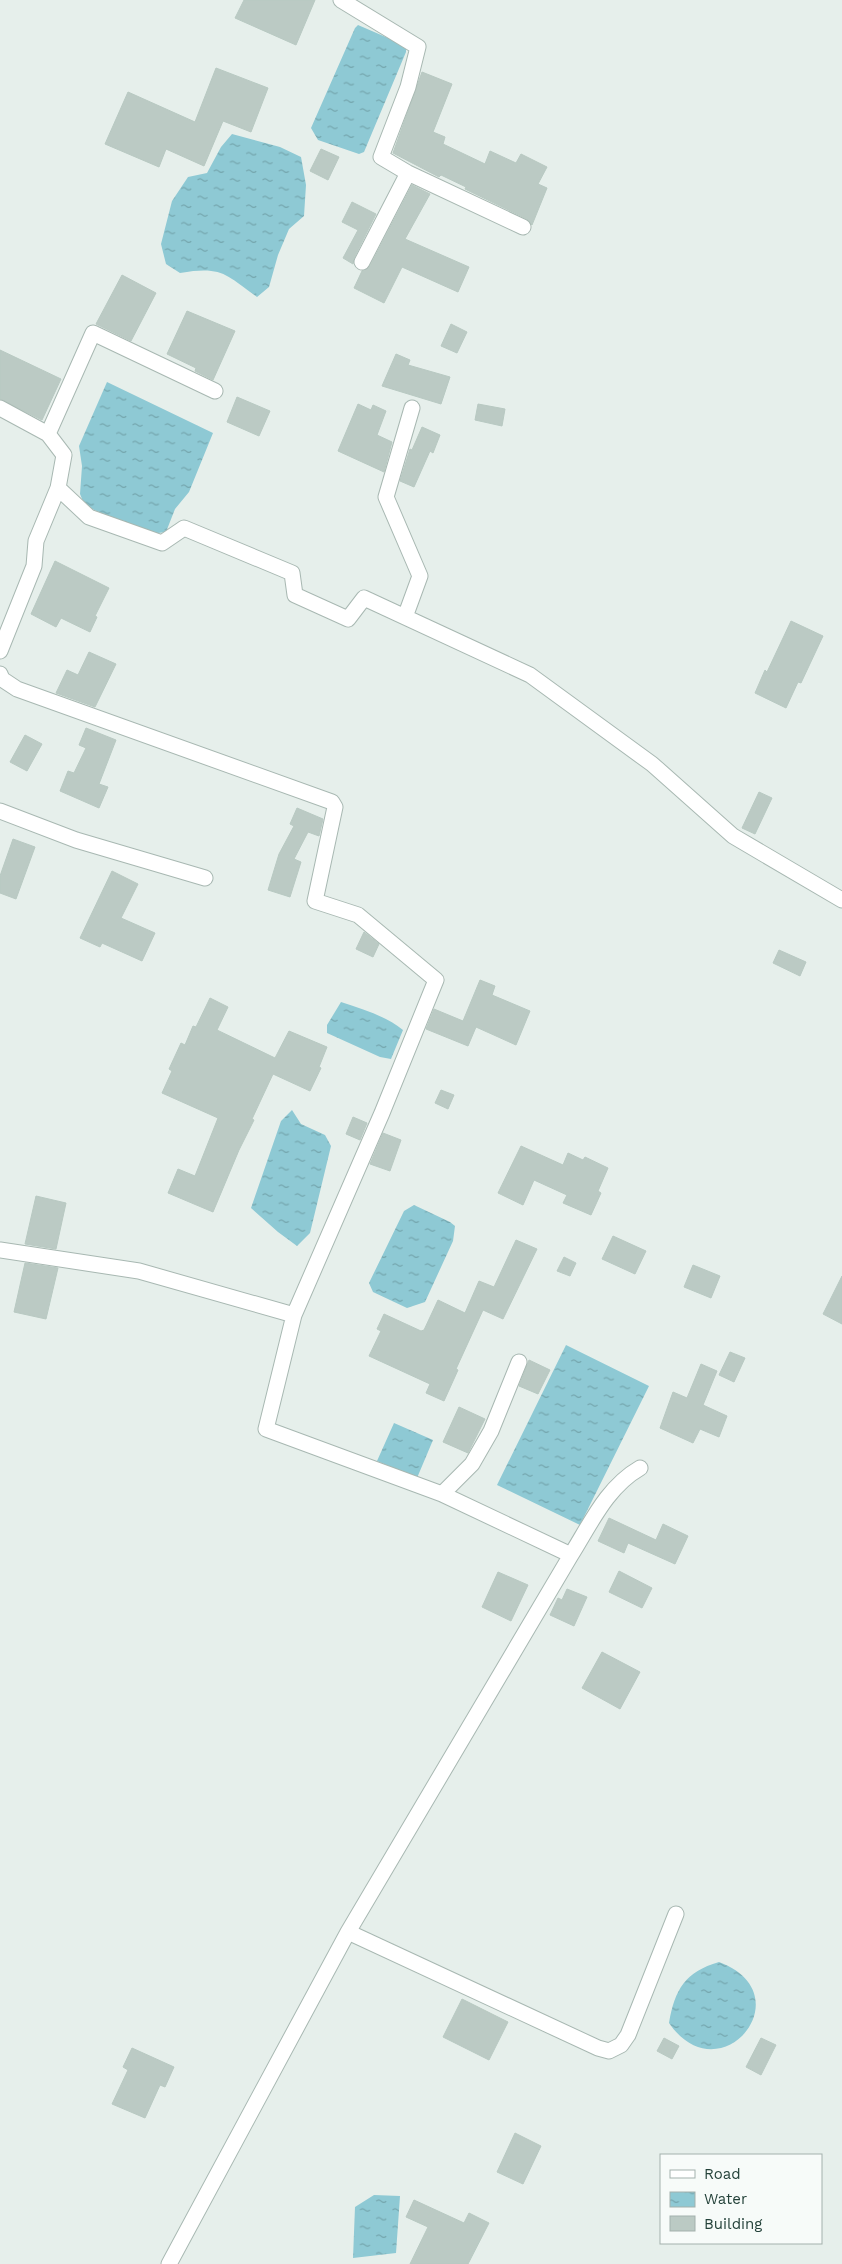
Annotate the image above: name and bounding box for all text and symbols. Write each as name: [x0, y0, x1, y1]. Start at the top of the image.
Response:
legend: [660, 2154, 822, 2244]
text: Road: [704, 2165, 741, 2183]
text: Water: [704, 2190, 747, 2208]
text: Building: [704, 2215, 762, 2233]

